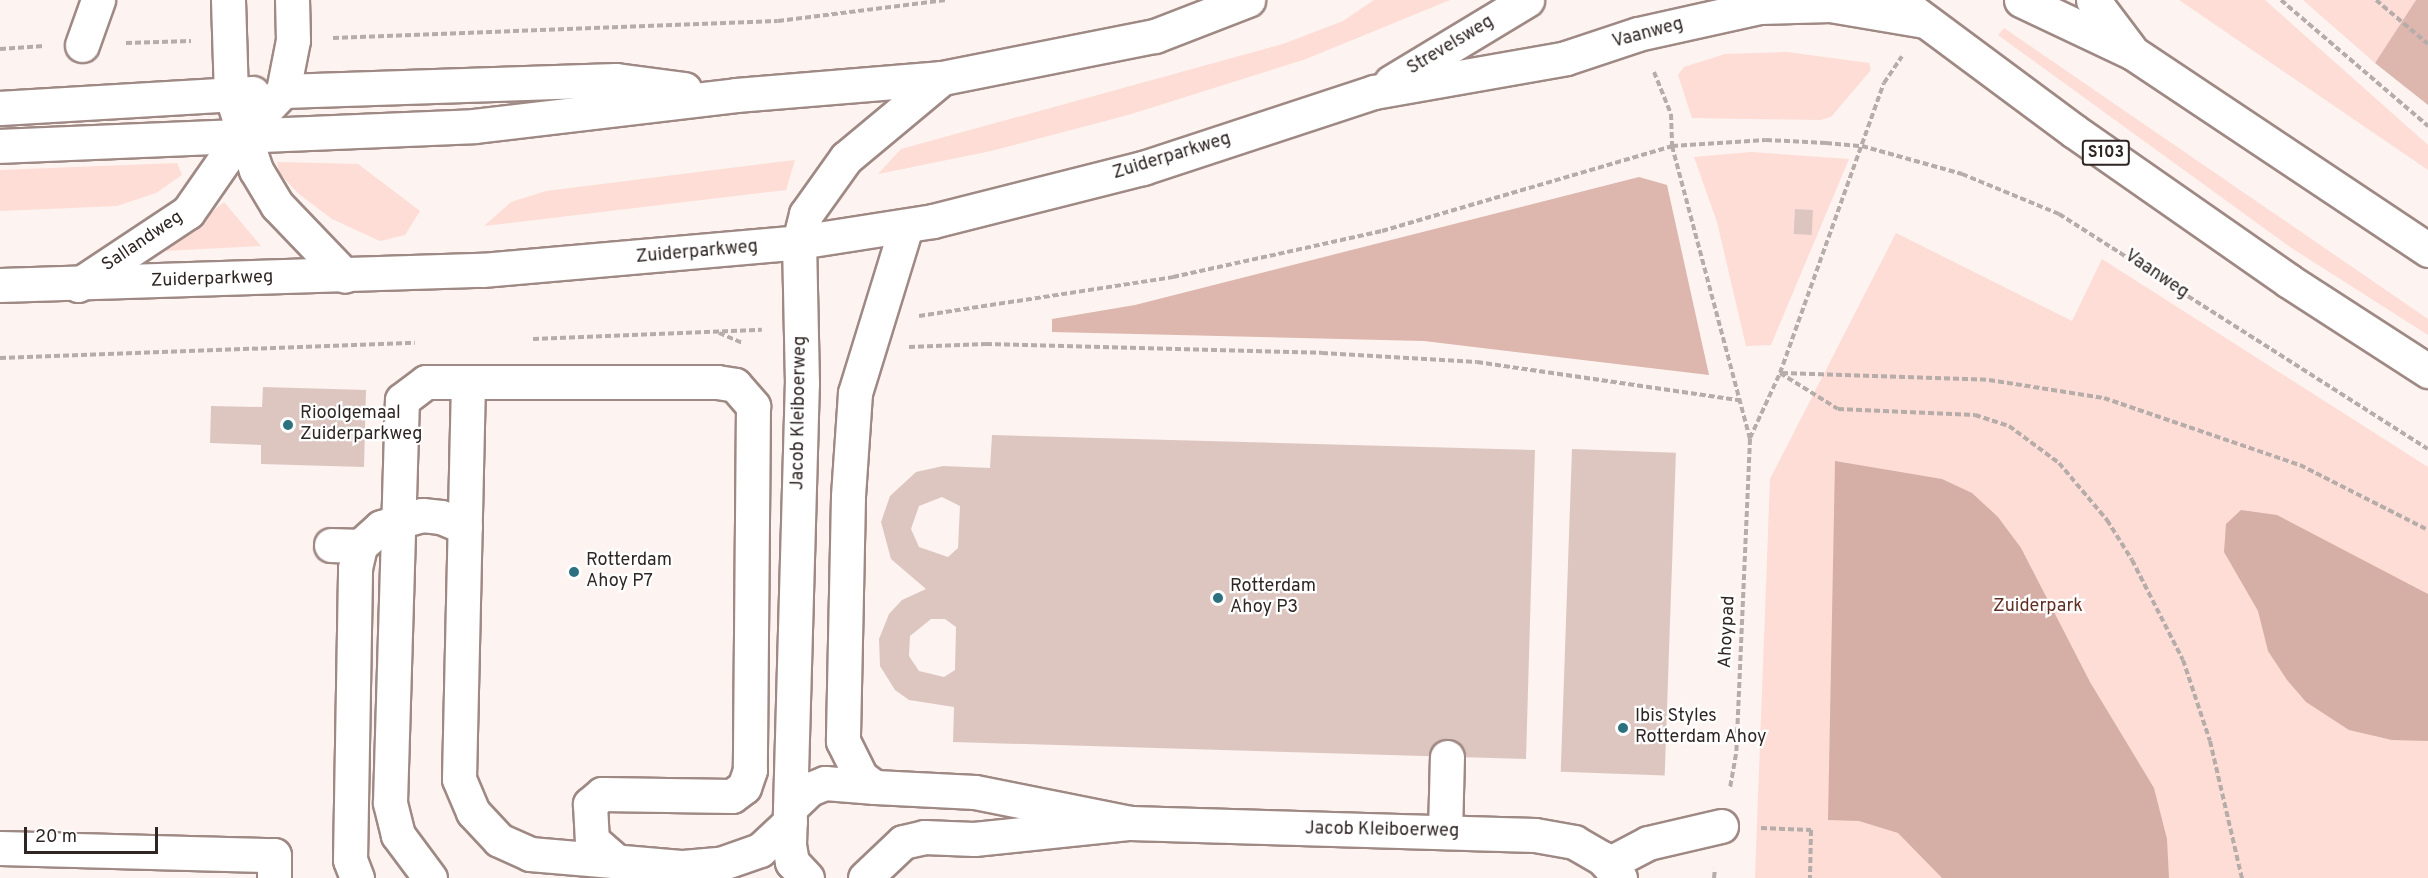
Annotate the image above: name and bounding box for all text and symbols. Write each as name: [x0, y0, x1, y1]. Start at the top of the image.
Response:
street label: Strevelsweg: [1404, 12, 1498, 80]
street label: Vaanweg: [1610, 14, 1686, 54]
street label: Zuiderparkweg: [1110, 129, 1234, 185]
road number: S103: [2080, 140, 2132, 166]
street label: Sallandweg: [99, 207, 187, 277]
street label: Zuiderparkweg: [635, 237, 759, 269]
street label: Vaanweg: [2120, 246, 2192, 304]
street label: Zuiderparkweg: [150, 267, 274, 293]
street label: Jacob Kleiboerweg: [788, 336, 812, 490]
place label: Rioolgemaal Zuiderparkweg: [300, 404, 422, 446]
marker: Rioolgemaal Zuiderparkweg: [281, 418, 295, 432]
place label: Rotterdam Ahoy P7: [586, 551, 672, 594]
marker: Rotterdam Ahoy P7: [567, 565, 581, 579]
place label: Rotterdam Ahoy P3: [1230, 577, 1316, 620]
marker: Rotterdam Ahoy P3: [1211, 591, 1225, 605]
street label: Ahoypad: [1715, 595, 1741, 669]
park label: Zuiderpark: [1993, 596, 2083, 618]
place label: Ibis Styles Rotterdam Ahoy: [1635, 707, 1767, 750]
marker: Ibis Styles Rotterdam Ahoy: [1616, 721, 1630, 735]
scale bar: [27, 815, 160, 853]
street label: Jacob Kleiboerweg: [1305, 819, 1459, 843]
text: 20 m: [35, 826, 77, 849]

